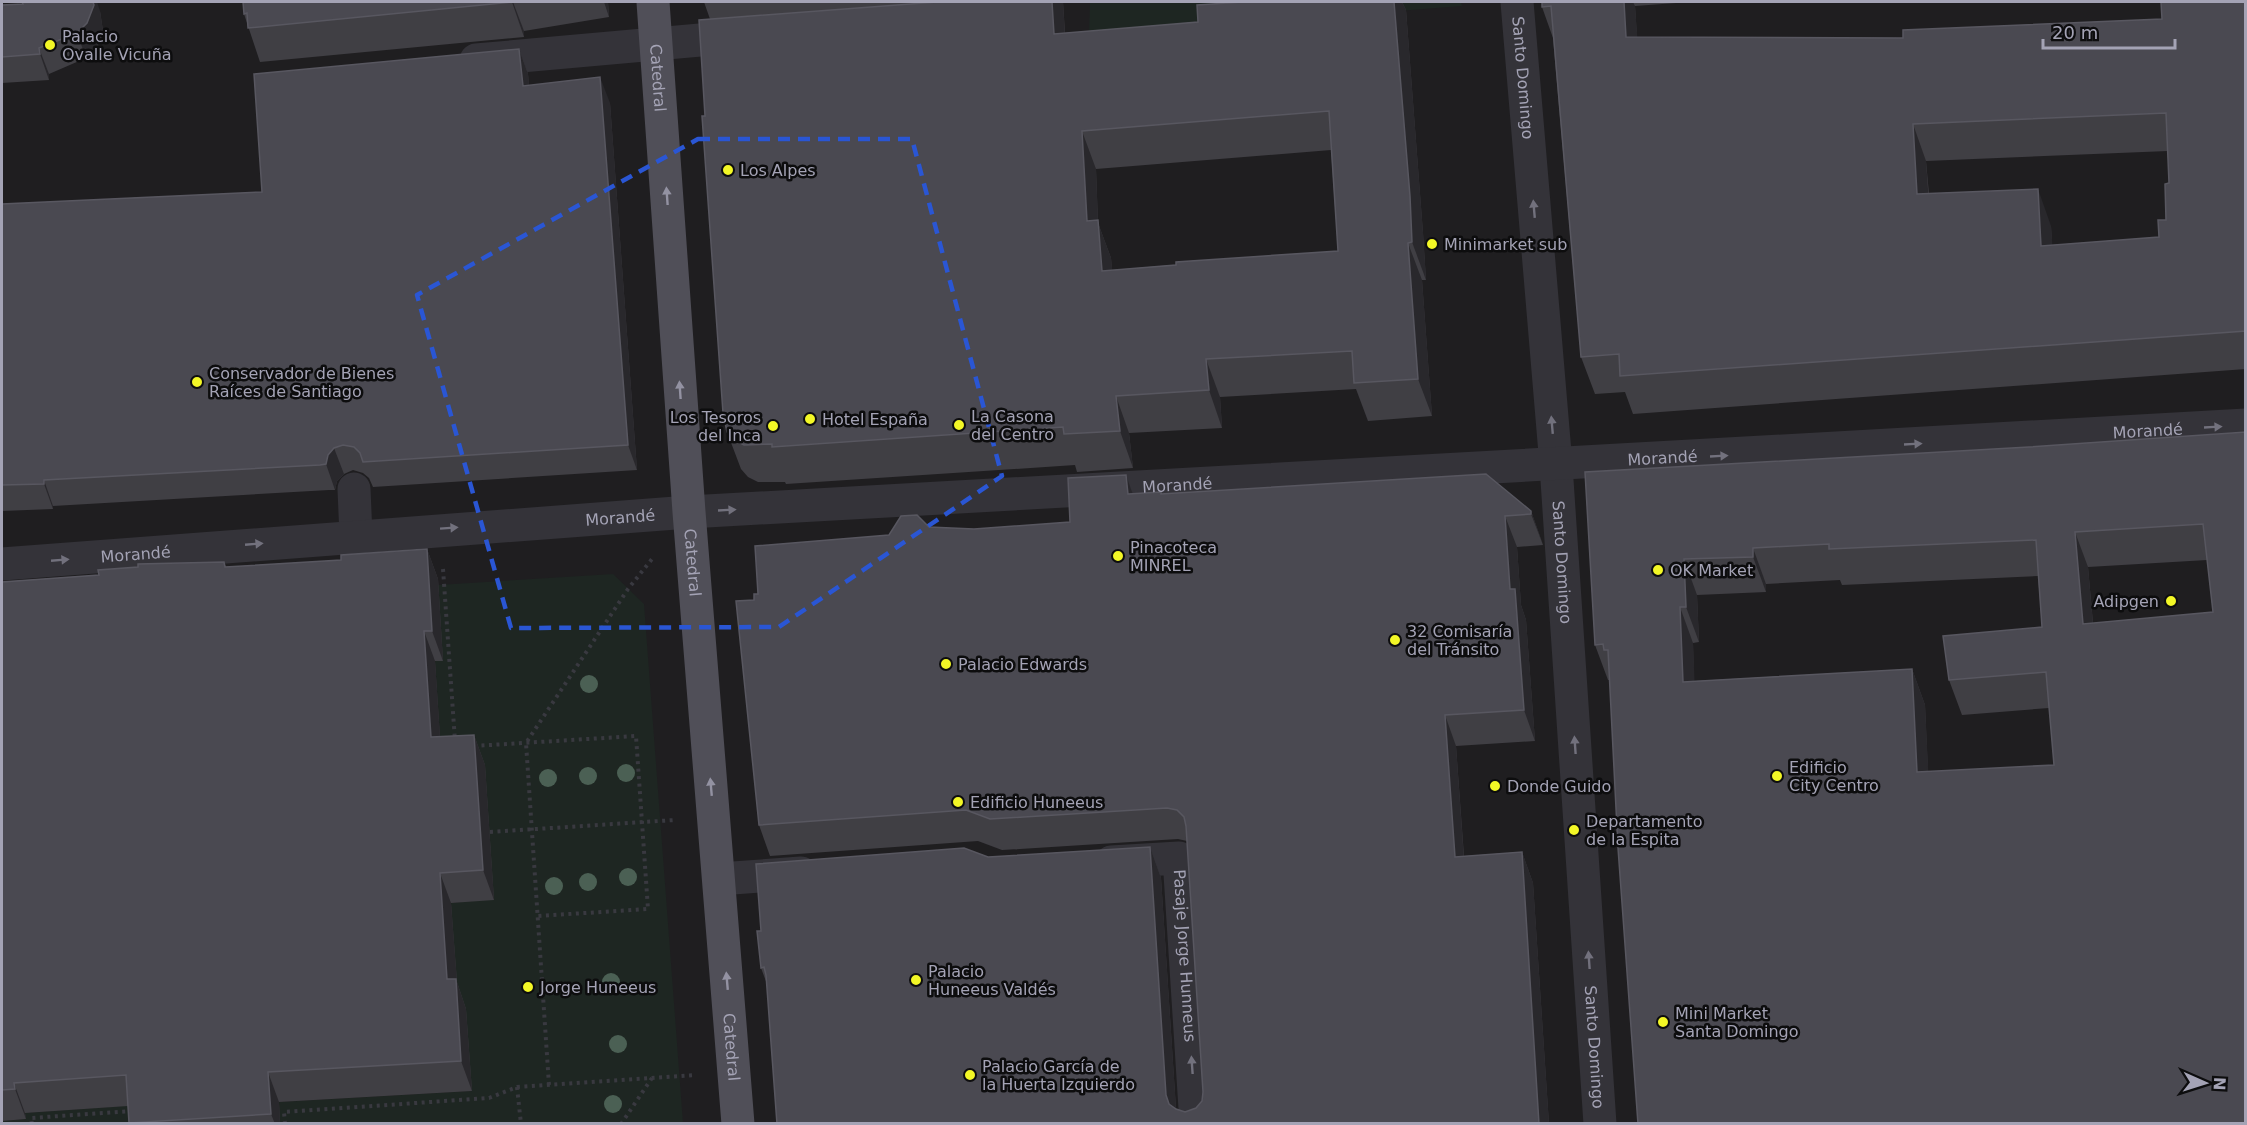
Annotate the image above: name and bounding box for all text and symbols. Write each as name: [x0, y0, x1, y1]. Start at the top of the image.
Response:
scale bar: [2043, 12, 2175, 50]
street label: Santo Domingo: [1509, 15, 1538, 140]
text: 20 m: [2052, 22, 2098, 43]
place label: Palacio Ovalle Vicuña: [62, 27, 172, 64]
marker: Palacio Ovalle Vicuña: [43, 38, 57, 52]
street label: Catedral: [646, 43, 670, 112]
place label: Los Alpes: [740, 161, 816, 180]
marker: Los Alpes: [721, 163, 735, 177]
one-way arrow: [662, 186, 671, 205]
one-way arrow: [1529, 200, 1539, 219]
place label: Minimarket sub: [1444, 235, 1567, 254]
marker: Minimarket sub: [1425, 237, 1439, 251]
place label: Conservador de Bienes Raíces de Santiago: [209, 364, 394, 401]
marker: Conservador de Bienes Raíces de Santiago: [190, 375, 204, 389]
one-way arrow: [676, 381, 685, 400]
place label: La Casona del Centro: [971, 407, 1054, 444]
place label: Los Tesoros del Inca: [670, 408, 761, 445]
place label: Hotel España: [822, 410, 928, 429]
marker: Hotel España: [803, 412, 817, 426]
one-way arrow: [1547, 415, 1557, 434]
marker: La Casona del Centro: [952, 418, 966, 432]
marker: Los Tesoros del Inca: [766, 419, 780, 433]
street label: Morandé: [2112, 419, 2183, 442]
one-way arrow: [2203, 422, 2222, 431]
one-way arrow: [1904, 440, 1923, 449]
street label: Morandé: [1627, 446, 1698, 469]
one-way arrow: [1709, 451, 1728, 460]
street label: Morandé: [1142, 473, 1213, 496]
street label: Santo Domingo: [1549, 500, 1576, 624]
street label: Morandé: [585, 505, 656, 529]
one-way arrow: [717, 505, 736, 514]
one-way arrow: [439, 524, 458, 533]
street label: Catedral: [681, 528, 705, 597]
place label: Pinacoteca MINREL: [1130, 538, 1217, 575]
one-way arrow: [245, 540, 264, 549]
street label: Morandé: [100, 542, 171, 566]
marker: Pinacoteca MINREL: [1111, 549, 1125, 563]
one-way arrow: [50, 555, 69, 565]
place label: OK Market: [1670, 561, 1753, 580]
marker: OK Market: [1651, 563, 1665, 577]
place label: Adipgen: [2093, 592, 2159, 611]
marker: Adipgen: [2164, 594, 2178, 608]
place label: 32 Comisaría del Tránsito: [1407, 622, 1512, 659]
marker: 32 Comisaría del Tránsito: [1388, 633, 1402, 647]
place label: Palacio Edwards: [958, 655, 1087, 674]
marker: Palacio Edwards: [939, 657, 953, 671]
one-way arrow: [1570, 735, 1580, 754]
place label: Edificio City Centro: [1789, 758, 1879, 795]
marker: Edificio City Centro: [1770, 769, 1784, 783]
place label: Donde Guido: [1507, 777, 1611, 796]
one-way arrow: [706, 778, 716, 797]
marker: Donde Guido: [1488, 779, 1502, 793]
place label: Edificio Huneeus: [970, 793, 1103, 812]
marker: Edificio Huneeus: [951, 795, 965, 809]
place label: Departamento de la Espita: [1586, 812, 1702, 849]
marker: Departamento de la Espita: [1567, 823, 1581, 837]
street label: Pasaje Jorge Hunneus: [1170, 869, 1200, 1043]
one-way arrow: [1585, 951, 1594, 970]
place label: Palacio Huneeus Valdés: [928, 962, 1056, 999]
one-way arrow: [722, 972, 732, 991]
marker: Palacio Huneeus Valdés: [909, 973, 923, 987]
place label: Jorge Huneeus: [539, 978, 656, 997]
marker: Jorge Huneeus: [521, 980, 535, 994]
street label: Santo Domingo: [1581, 985, 1608, 1109]
place label: Mini Market Santa Domingo: [1675, 1004, 1799, 1041]
street label: Catedral: [720, 1012, 744, 1082]
marker: Mini Market Santa Domingo: [1656, 1015, 1670, 1029]
north arrow: [2175, 1053, 2235, 1113]
one-way arrow: [1188, 1056, 1197, 1075]
place label: Palacio García de la Huerta Izquierdo: [982, 1057, 1135, 1094]
marker: Palacio García de la Huerta Izquierdo: [963, 1068, 977, 1082]
text: N: [2210, 1077, 2229, 1091]

